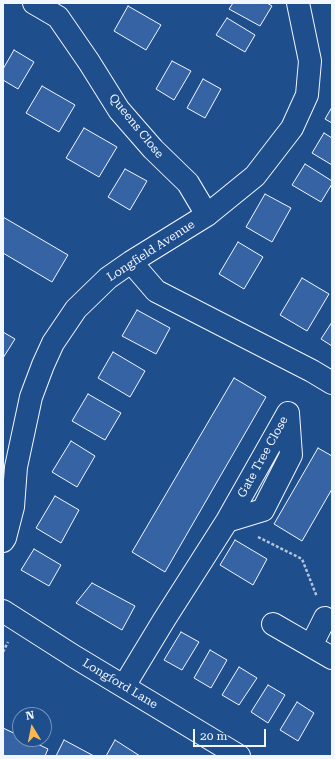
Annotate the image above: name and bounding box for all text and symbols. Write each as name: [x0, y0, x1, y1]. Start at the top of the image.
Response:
street label: Queens Close: [106, 91, 166, 161]
street label: Longfield Avenue: [105, 217, 197, 285]
street label: Gate Tree Close: [235, 414, 291, 500]
street label: Longford Lane: [80, 656, 160, 712]
north arrow: [12, 707, 52, 747]
text: N: [25, 709, 35, 723]
scale bar: [195, 721, 268, 747]
text: 20 m: [200, 729, 227, 743]

